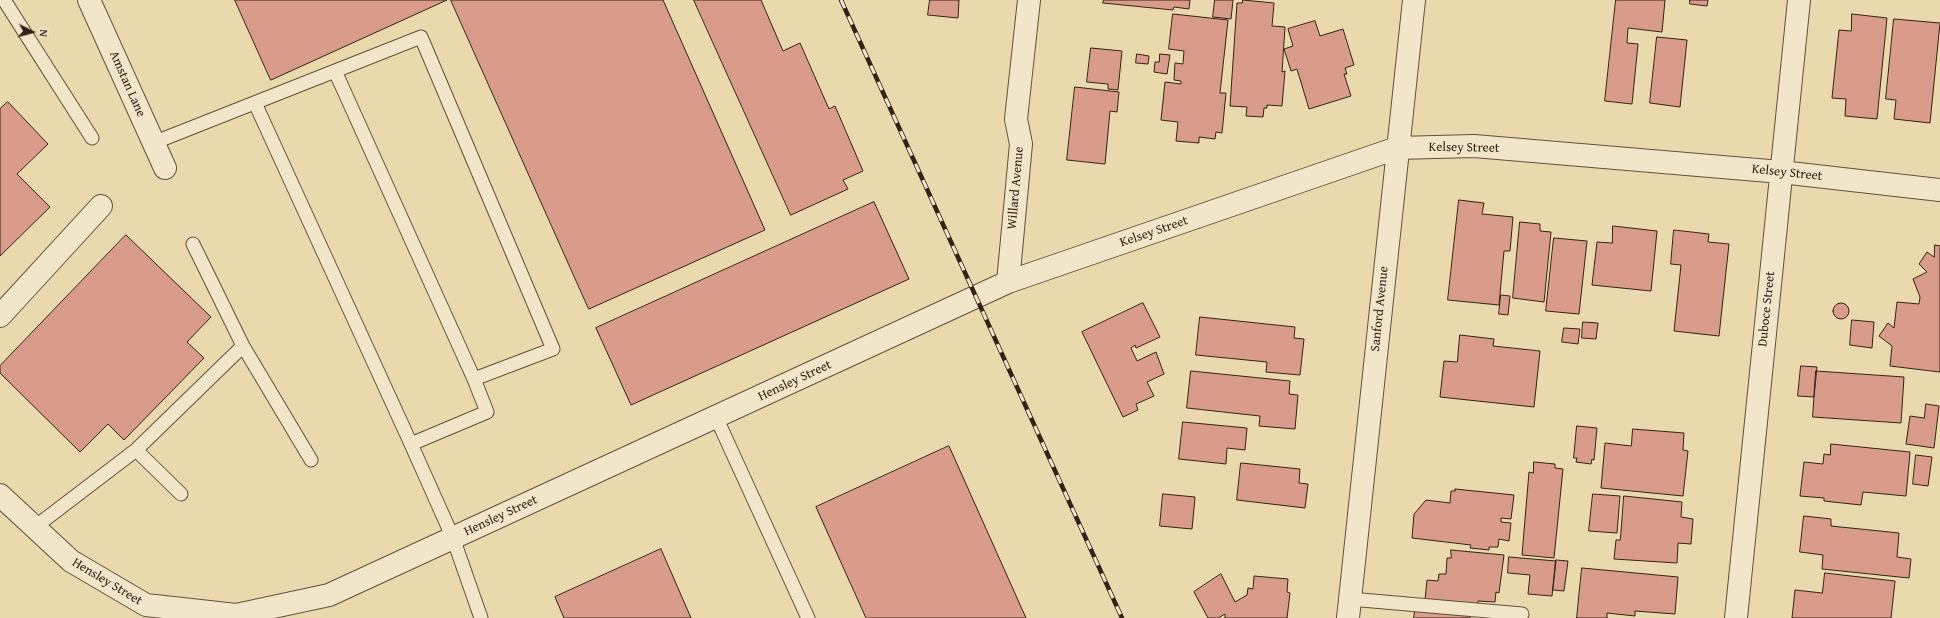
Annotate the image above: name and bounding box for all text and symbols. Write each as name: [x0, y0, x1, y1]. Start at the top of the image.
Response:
north arrow: [12, 12, 52, 52]
text: N: [36, 29, 52, 38]
street label: Amstan Lane: [106, 49, 148, 119]
street label: Kelsey Street: [1428, 140, 1500, 156]
street label: Willard Avenue: [1005, 146, 1027, 230]
street label: Kelsey Street: [1751, 162, 1823, 184]
street label: Kelsey Street: [1118, 213, 1190, 251]
street label: Sanford Avenue: [1368, 266, 1392, 352]
street label: Duboce Street: [1755, 270, 1779, 348]
street label: Hensley Street: [756, 357, 834, 405]
street label: Hensley Street: [462, 492, 540, 540]
street label: Hensley Street: [69, 555, 145, 609]

